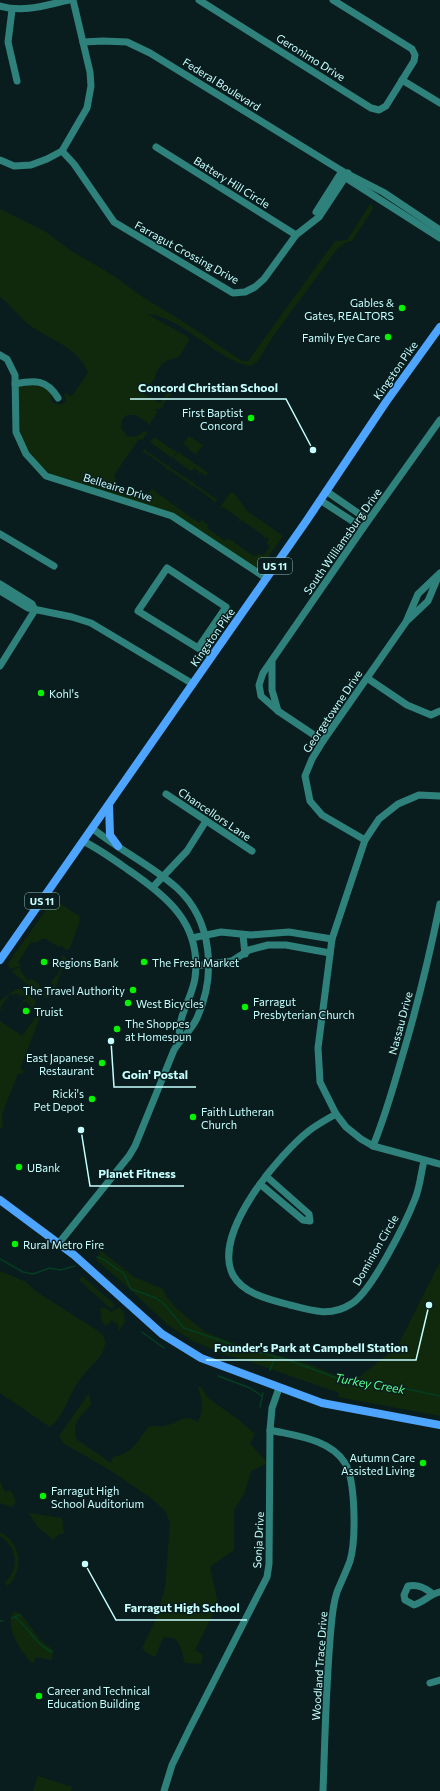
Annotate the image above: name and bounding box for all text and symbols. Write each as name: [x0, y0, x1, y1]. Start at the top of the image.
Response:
street label: Geronimo Drive: [274, 31, 348, 83]
street label: Federal Boulevard: [181, 55, 263, 113]
street label: Battery Hill Circle: [192, 153, 273, 211]
street label: Farragut Crossing Drive: [133, 218, 241, 286]
place label: Gables & Gates, REALTORS: [304, 296, 394, 322]
marker: Gables & Gates, REALTORS: [397, 303, 407, 313]
place label: Family Eye Care: [302, 331, 380, 344]
marker: Family Eye Care: [383, 332, 393, 342]
street label: Kingston Pike: [370, 338, 420, 402]
callout: Concord Christian School: [130, 375, 286, 399]
text: Concord Christian School: [138, 380, 278, 394]
place label: First Baptist Concord: [182, 406, 243, 432]
marker: First Baptist Concord: [246, 413, 256, 423]
street label: Belleaire Drive: [82, 470, 154, 504]
street label: South Williamsburg Drive: [300, 485, 384, 597]
road number: US 11: [258, 558, 292, 574]
street label: Kingston Pike: [187, 605, 237, 669]
street label: Georgetowne Drive: [300, 667, 365, 755]
place label: Kohl's: [49, 687, 79, 700]
marker: Kohl's: [36, 688, 46, 698]
street label: Chancellors Lane: [176, 785, 254, 843]
road number: US 11: [25, 893, 59, 909]
place label: Regions Bank: [52, 956, 119, 969]
place label: The Fresh Market: [152, 956, 240, 969]
marker: Regions Bank: [39, 957, 49, 967]
marker: The Fresh Market: [139, 957, 149, 967]
place label: The Travel Authority: [23, 984, 125, 997]
marker: The Travel Authority: [128, 985, 138, 995]
street label: Nassau Drive: [385, 990, 415, 1056]
place label: Farragut Presbyterian Church: [253, 995, 355, 1021]
place label: West Bicycles: [136, 997, 204, 1010]
marker: West Bicycles: [123, 998, 133, 1008]
marker: Farragut Presbyterian Church: [240, 1002, 250, 1012]
place label: Truist: [34, 1005, 63, 1018]
marker: Truist: [21, 1006, 31, 1016]
place label: The Shoppes at Homespun: [125, 1017, 192, 1043]
marker: The Shoppes at Homespun: [112, 1024, 122, 1034]
place label: East Japanese Restaurant: [26, 1051, 94, 1077]
marker: East Japanese Restaurant: [97, 1058, 107, 1068]
callout: Goin' Postal: [114, 1063, 196, 1087]
text: Goin' Postal: [122, 1067, 188, 1081]
place label: Ricki's Pet Depot: [34, 1087, 84, 1113]
marker: Ricki's Pet Depot: [87, 1094, 97, 1104]
place label: Faith Lutheran Church: [201, 1105, 274, 1131]
marker: Faith Lutheran Church: [188, 1112, 198, 1122]
place label: UBank: [27, 1161, 60, 1174]
marker: UBank: [14, 1162, 24, 1172]
callout: Planet Fitness: [90, 1162, 184, 1186]
text: Planet Fitness: [98, 1166, 176, 1180]
street label: Dominion Circle: [349, 1212, 401, 1288]
place label: Rural Metro Fire: [23, 1238, 104, 1251]
marker: Rural Metro Fire: [10, 1239, 20, 1249]
callout: Founder's Park at Campbell Station: [206, 1336, 416, 1360]
text: Founder's Park at Campbell Station: [214, 1340, 408, 1354]
water label: Turkey Creek: [334, 1370, 407, 1396]
place label: Autumn Care Assisted Living: [341, 1451, 415, 1477]
marker: Autumn Care Assisted Living: [418, 1458, 428, 1468]
place label: Farragut High School Auditorium: [51, 1484, 144, 1510]
marker: Farragut High School Auditorium: [38, 1491, 48, 1501]
street label: Sonja Drive: [250, 1511, 266, 1569]
callout: Farragut High School: [116, 1596, 247, 1620]
text: Farragut High School: [124, 1600, 240, 1614]
street label: Woodland Trace Drive: [309, 1611, 329, 1721]
place label: Career and Technical Education Building: [47, 1684, 150, 1710]
marker: Career and Technical Education Building: [34, 1691, 44, 1701]

